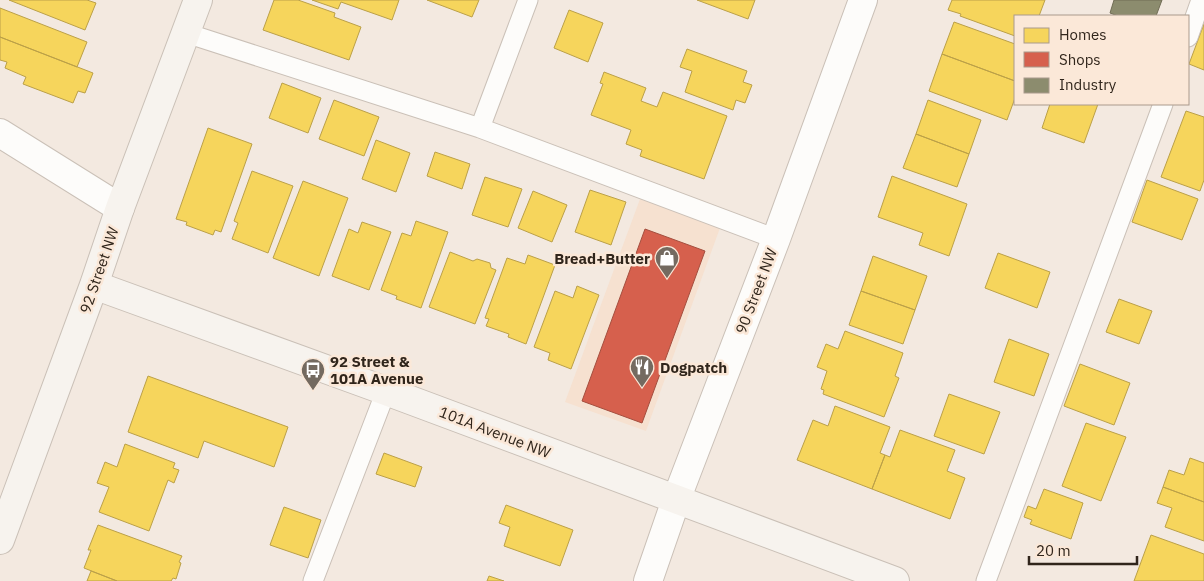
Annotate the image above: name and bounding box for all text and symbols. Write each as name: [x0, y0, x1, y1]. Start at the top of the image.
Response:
legend: [1014, 15, 1189, 105]
text: Homes: [1059, 25, 1107, 44]
text: Shops: [1059, 50, 1101, 69]
text: Industry: [1059, 75, 1117, 94]
street label: 92 Street NW: [75, 224, 123, 316]
shop icon: Bread+Butter: [654, 245, 680, 279]
street label: 90 Street NW: [731, 245, 781, 337]
place label: Bread+Butter: [554, 249, 650, 268]
place label: 92 Street & 101A Avenue: [330, 352, 423, 388]
restaurant icon: Dogpatch: [629, 354, 655, 388]
bus stop icon: 92 Street & 101A Avenue: [300, 357, 326, 391]
place label: Dogpatch: [660, 358, 727, 377]
street label: 101A Avenue NW: [437, 402, 554, 462]
scale bar: [1029, 534, 1136, 566]
text: 20 m: [1036, 541, 1071, 560]

